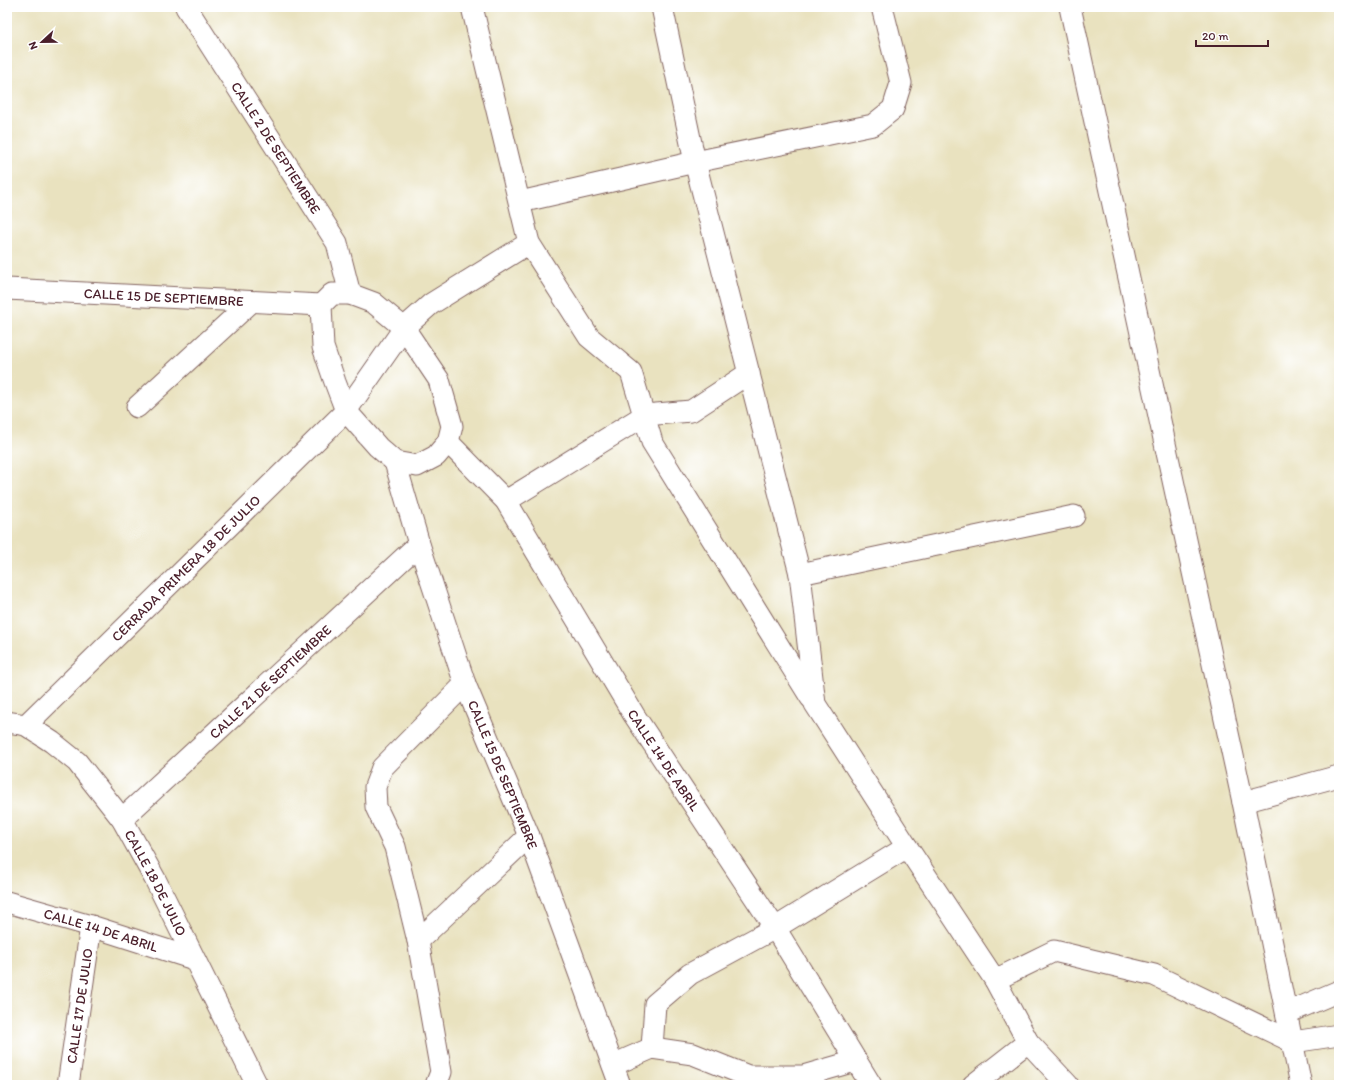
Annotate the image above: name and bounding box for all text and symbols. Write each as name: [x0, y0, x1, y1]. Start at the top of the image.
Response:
north arrow: [22, 22, 62, 62]
scale bar: [1196, 22, 1268, 48]
text: 20 m: [1202, 29, 1229, 43]
text: N: [26, 40, 41, 51]
street label: CALLE 2 DE SEPTIEMBRE: [227, 79, 324, 217]
street label: CALLE 15 DE SEPTIEMBRE: [83, 285, 244, 310]
street label: CERRADA PRIMERA 18 DE JULIO: [108, 492, 264, 645]
street label: CALLE 21 DE SEPTIEMBRE: [206, 621, 335, 743]
street label: CALLE 15 DE SEPTIEMBRE: [464, 698, 541, 852]
street label: CALLE 14 DE ABRIL: [624, 706, 703, 814]
street label: CALLE 18 DE JULIO: [121, 827, 190, 939]
street label: CALLE 14 DE ABRIL: [42, 905, 160, 956]
street label: CALLE 17 DE JULIO: [63, 947, 97, 1065]

